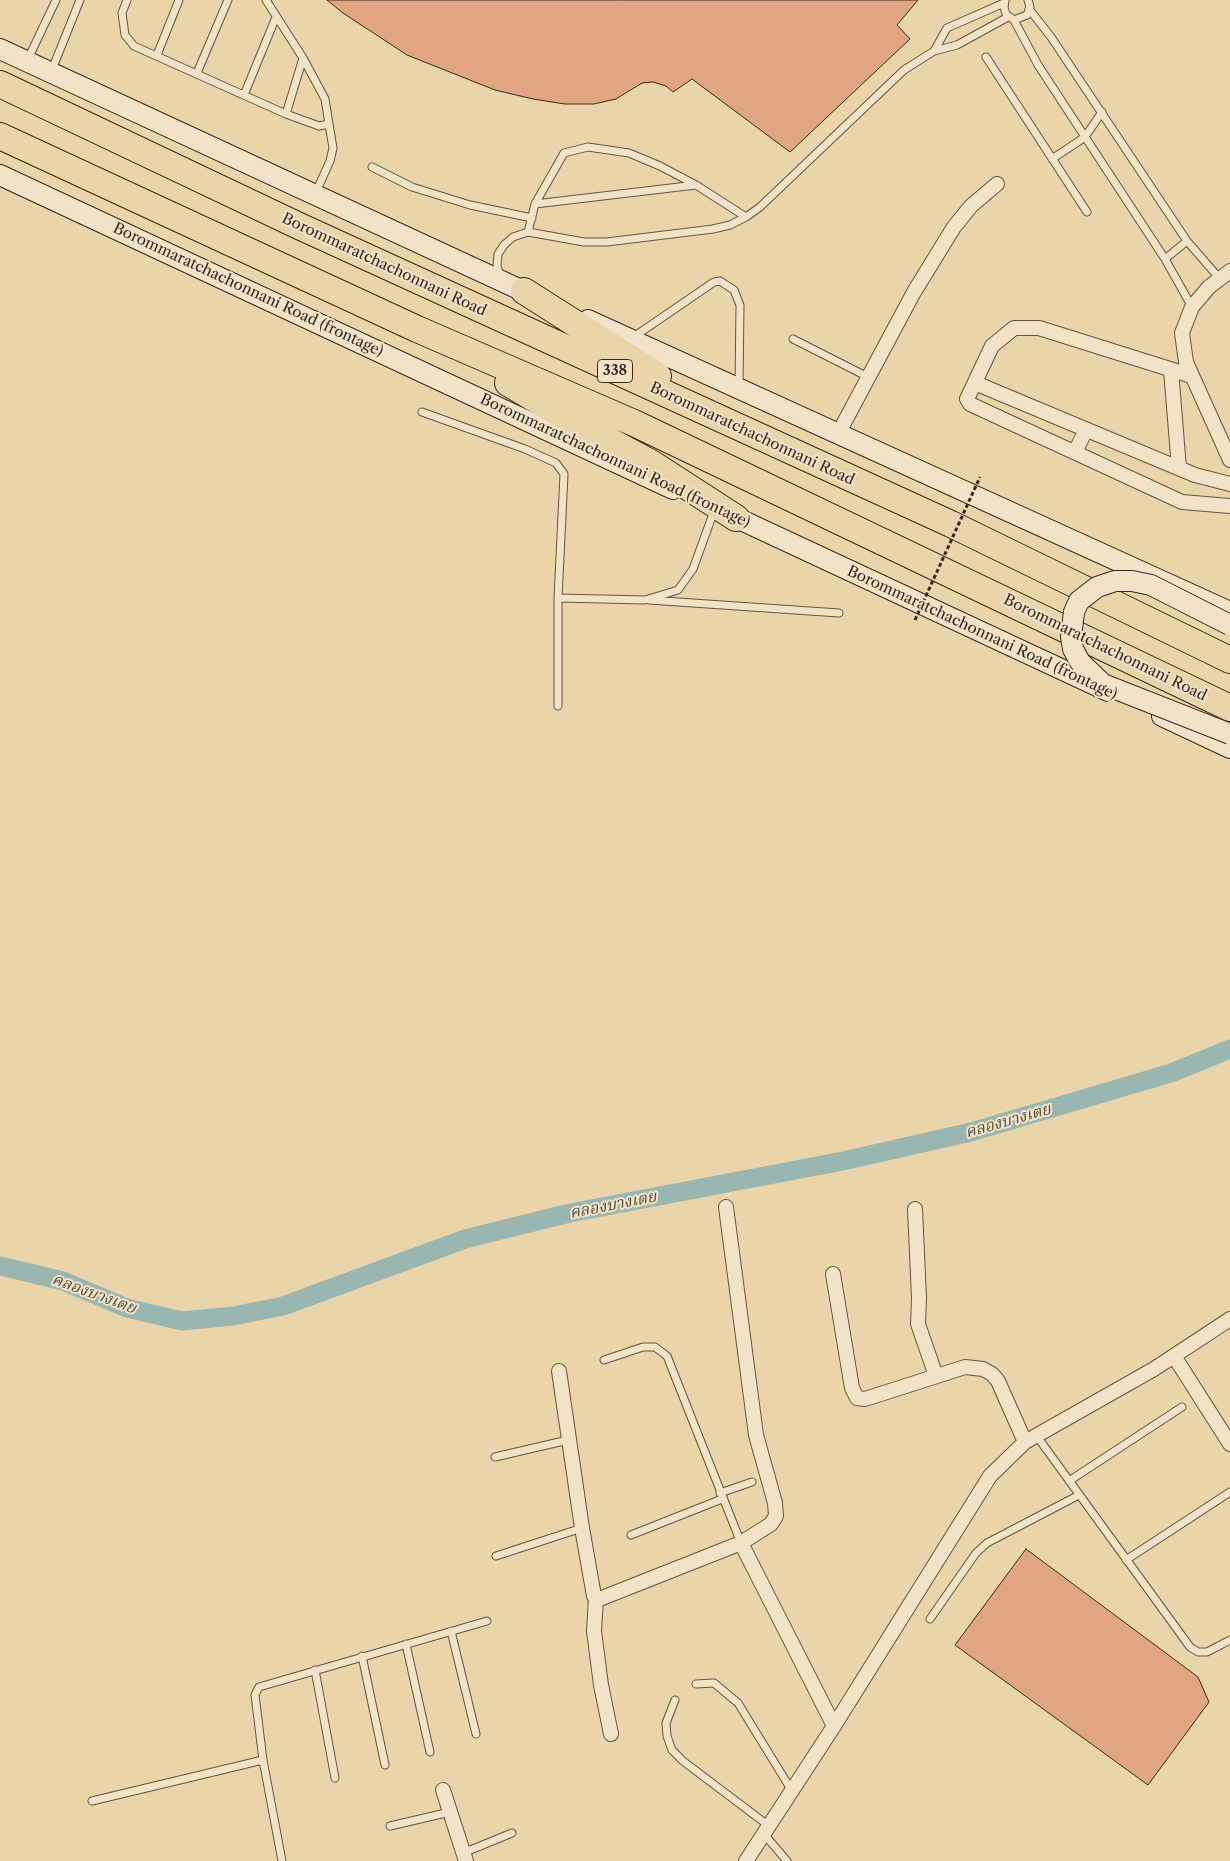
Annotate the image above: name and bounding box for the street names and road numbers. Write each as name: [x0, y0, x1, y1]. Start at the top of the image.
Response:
street label: Borommaratchachonnani Road: [279, 210, 489, 320]
street label: Borommaratchachonnani Road (frontage): [110, 219, 386, 361]
road number: 338: [598, 360, 632, 382]
street label: Borommaratchachonnani Road: [647, 379, 857, 489]
street label: Borommaratchachonnani Road (frontage): [477, 390, 753, 532]
street label: Borommaratchachonnani Road (frontage): [844, 562, 1120, 704]
street label: Borommaratchachonnani Road: [1001, 591, 1209, 705]

